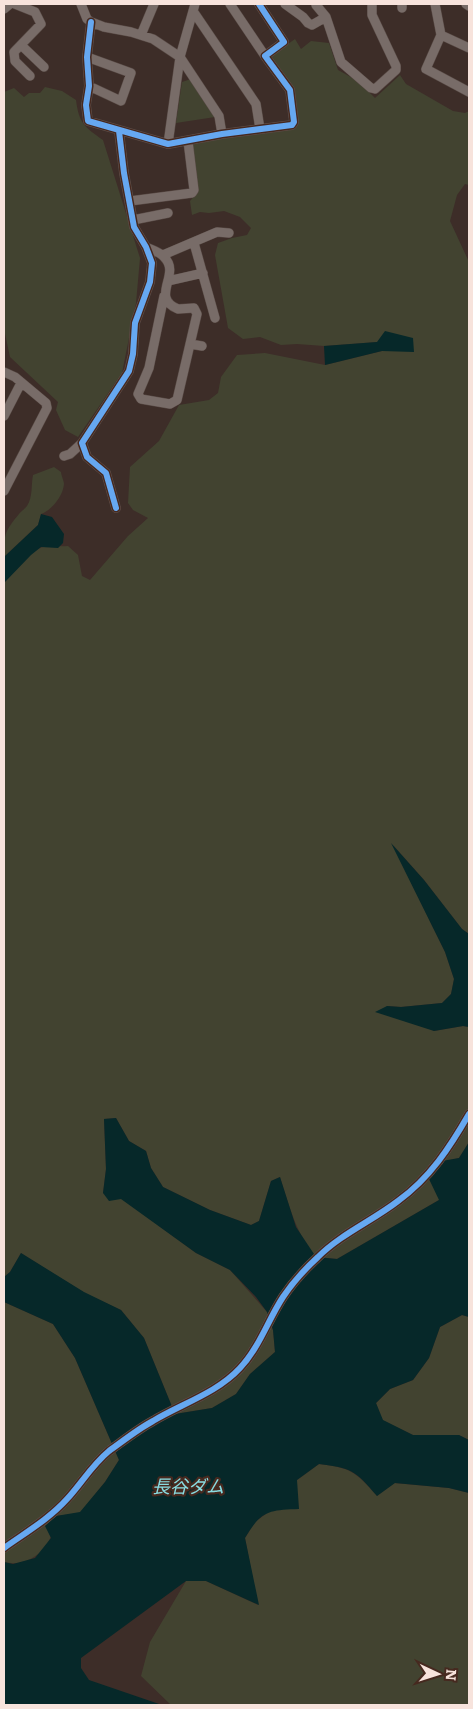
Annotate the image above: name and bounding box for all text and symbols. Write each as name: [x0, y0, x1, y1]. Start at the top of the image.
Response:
water label: 長谷ダム: [152, 1472, 224, 1499]
north arrow: [413, 1649, 463, 1699]
text: N: [442, 1668, 462, 1682]

